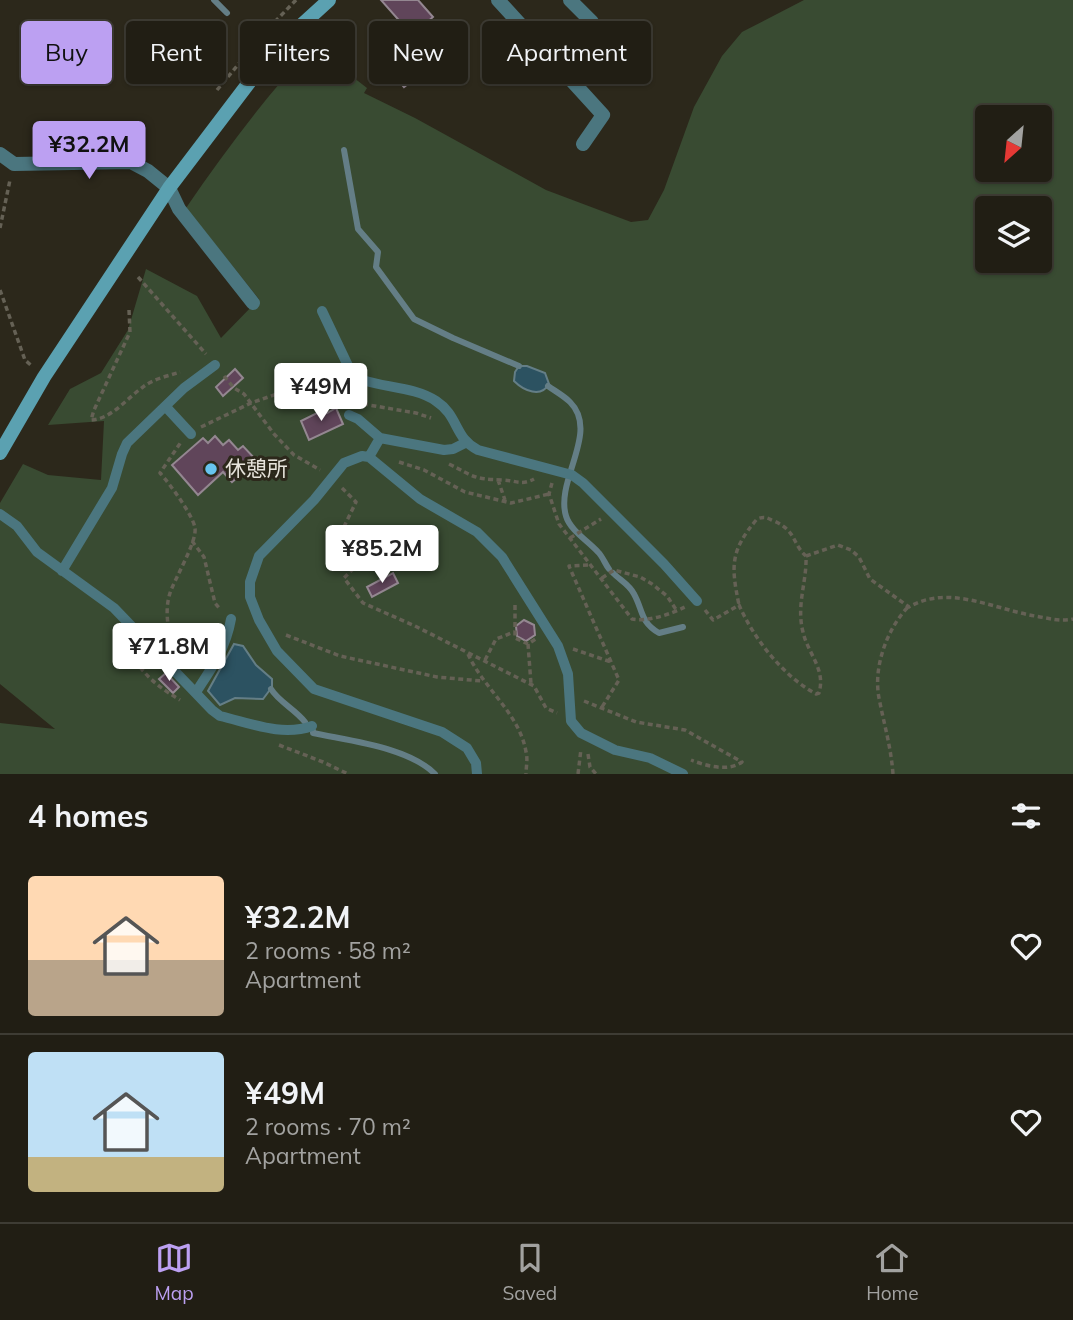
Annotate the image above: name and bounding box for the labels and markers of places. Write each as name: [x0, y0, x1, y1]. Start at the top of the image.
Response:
pin: ¥32.2M: [32, 122, 146, 181]
pin: ¥49M: [280, 364, 362, 423]
place label: 休憩所: [225, 455, 288, 481]
marker: 休憩所: [203, 461, 219, 477]
pin: ¥85.2M: [325, 526, 439, 585]
pin: ¥71.8M: [112, 624, 226, 683]

